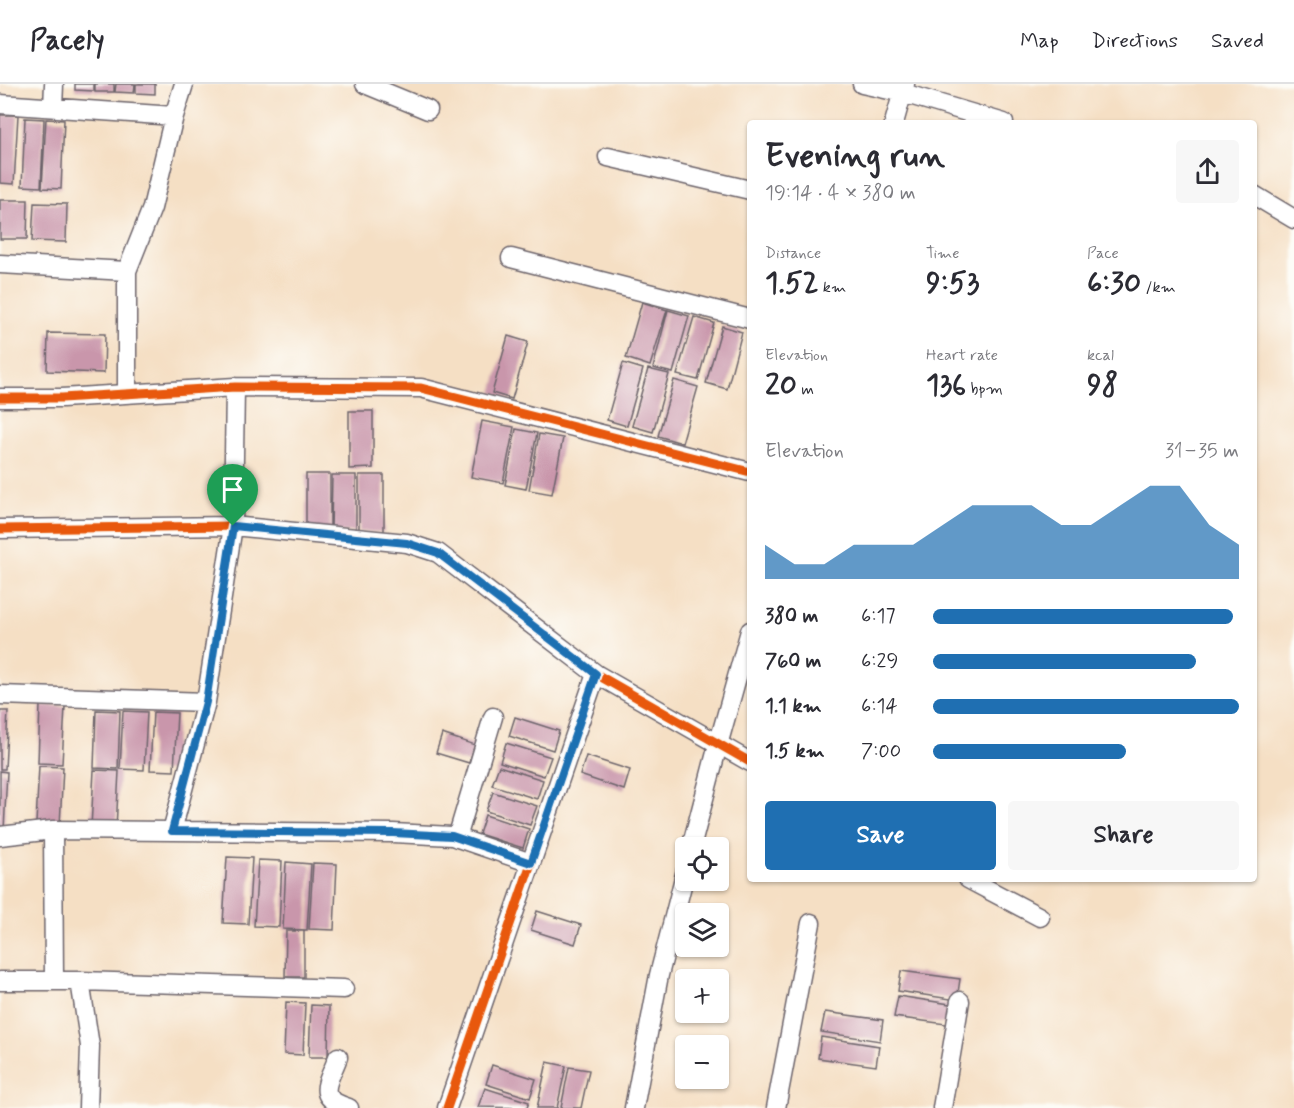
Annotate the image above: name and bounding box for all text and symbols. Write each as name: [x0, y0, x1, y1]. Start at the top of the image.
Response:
text: Pacely: [30, 23, 105, 60]
text: Map: [1020, 27, 1059, 55]
text: Directions: [1092, 27, 1178, 55]
text: Saved: [1211, 27, 1264, 55]
text: Evening run: [765, 135, 945, 179]
button: share: [1176, 140, 1239, 203]
text: 19:14 · 4 × 380 m: [765, 180, 916, 207]
text: Distance: [765, 243, 821, 264]
text: Time: [926, 243, 960, 264]
text: Pace: [1087, 243, 1119, 264]
text: 1.52: [765, 264, 819, 303]
text: 9:53: [926, 264, 979, 303]
text: 6:30: [1087, 264, 1141, 303]
text: km: [819, 277, 846, 298]
text: /km: [1141, 277, 1176, 298]
text: Elevation: [765, 345, 828, 366]
text: Heart rate: [926, 345, 998, 366]
text: kcal: [1087, 345, 1114, 366]
text: 20: [765, 366, 797, 405]
text: 136: [926, 366, 966, 405]
text: 98: [1087, 366, 1118, 405]
text: m: [797, 379, 814, 400]
text: bpm: [966, 379, 1003, 400]
text: Elevation: [765, 438, 844, 465]
text: 31–35 m: [1165, 438, 1239, 465]
pin: [207, 464, 258, 526]
icon: arrive: [216, 473, 249, 506]
text: 380 m: [765, 603, 818, 630]
text: 6:17: [861, 603, 896, 630]
text: 760 m: [765, 648, 822, 675]
text: 6:29: [861, 648, 898, 675]
text: 1.1 km: [765, 693, 822, 720]
text: 6:14: [861, 693, 898, 720]
text: 1.5 km: [765, 738, 825, 765]
text: 7:00: [861, 738, 901, 765]
button: Save: [765, 801, 996, 870]
button: Share: [1008, 801, 1239, 870]
map controls: [675, 837, 729, 1089]
button: locate: [675, 837, 729, 891]
button: layers: [675, 903, 729, 957]
button: +: [675, 969, 729, 1023]
button: −: [675, 1035, 729, 1089]

